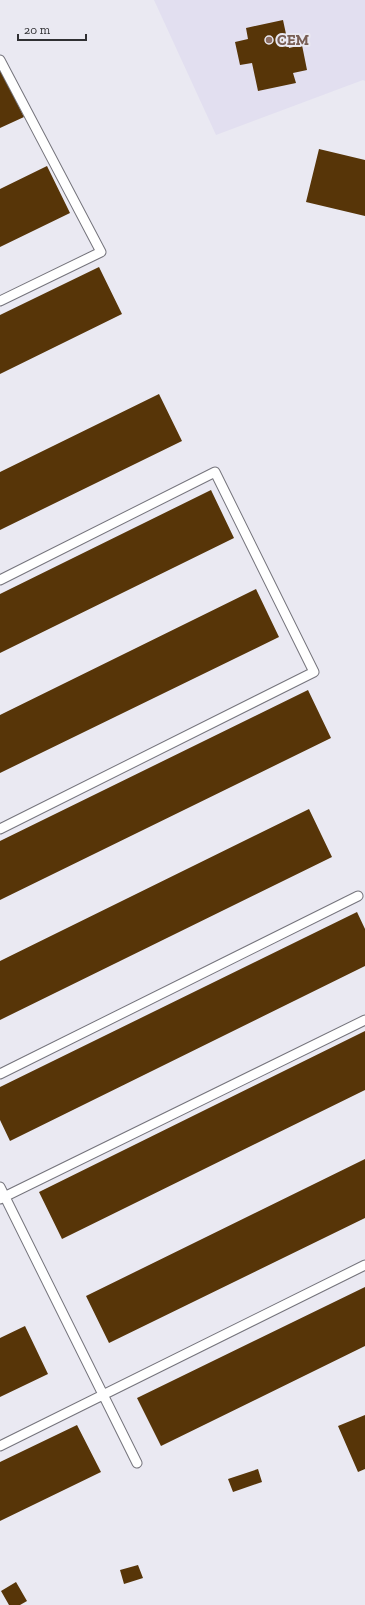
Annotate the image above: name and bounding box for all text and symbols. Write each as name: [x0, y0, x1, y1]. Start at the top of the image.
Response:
scale bar: [18, 16, 86, 42]
text: 20 m: [24, 23, 51, 37]
place label: CEM: [277, 31, 310, 49]
marker: CEM: [264, 35, 274, 45]

